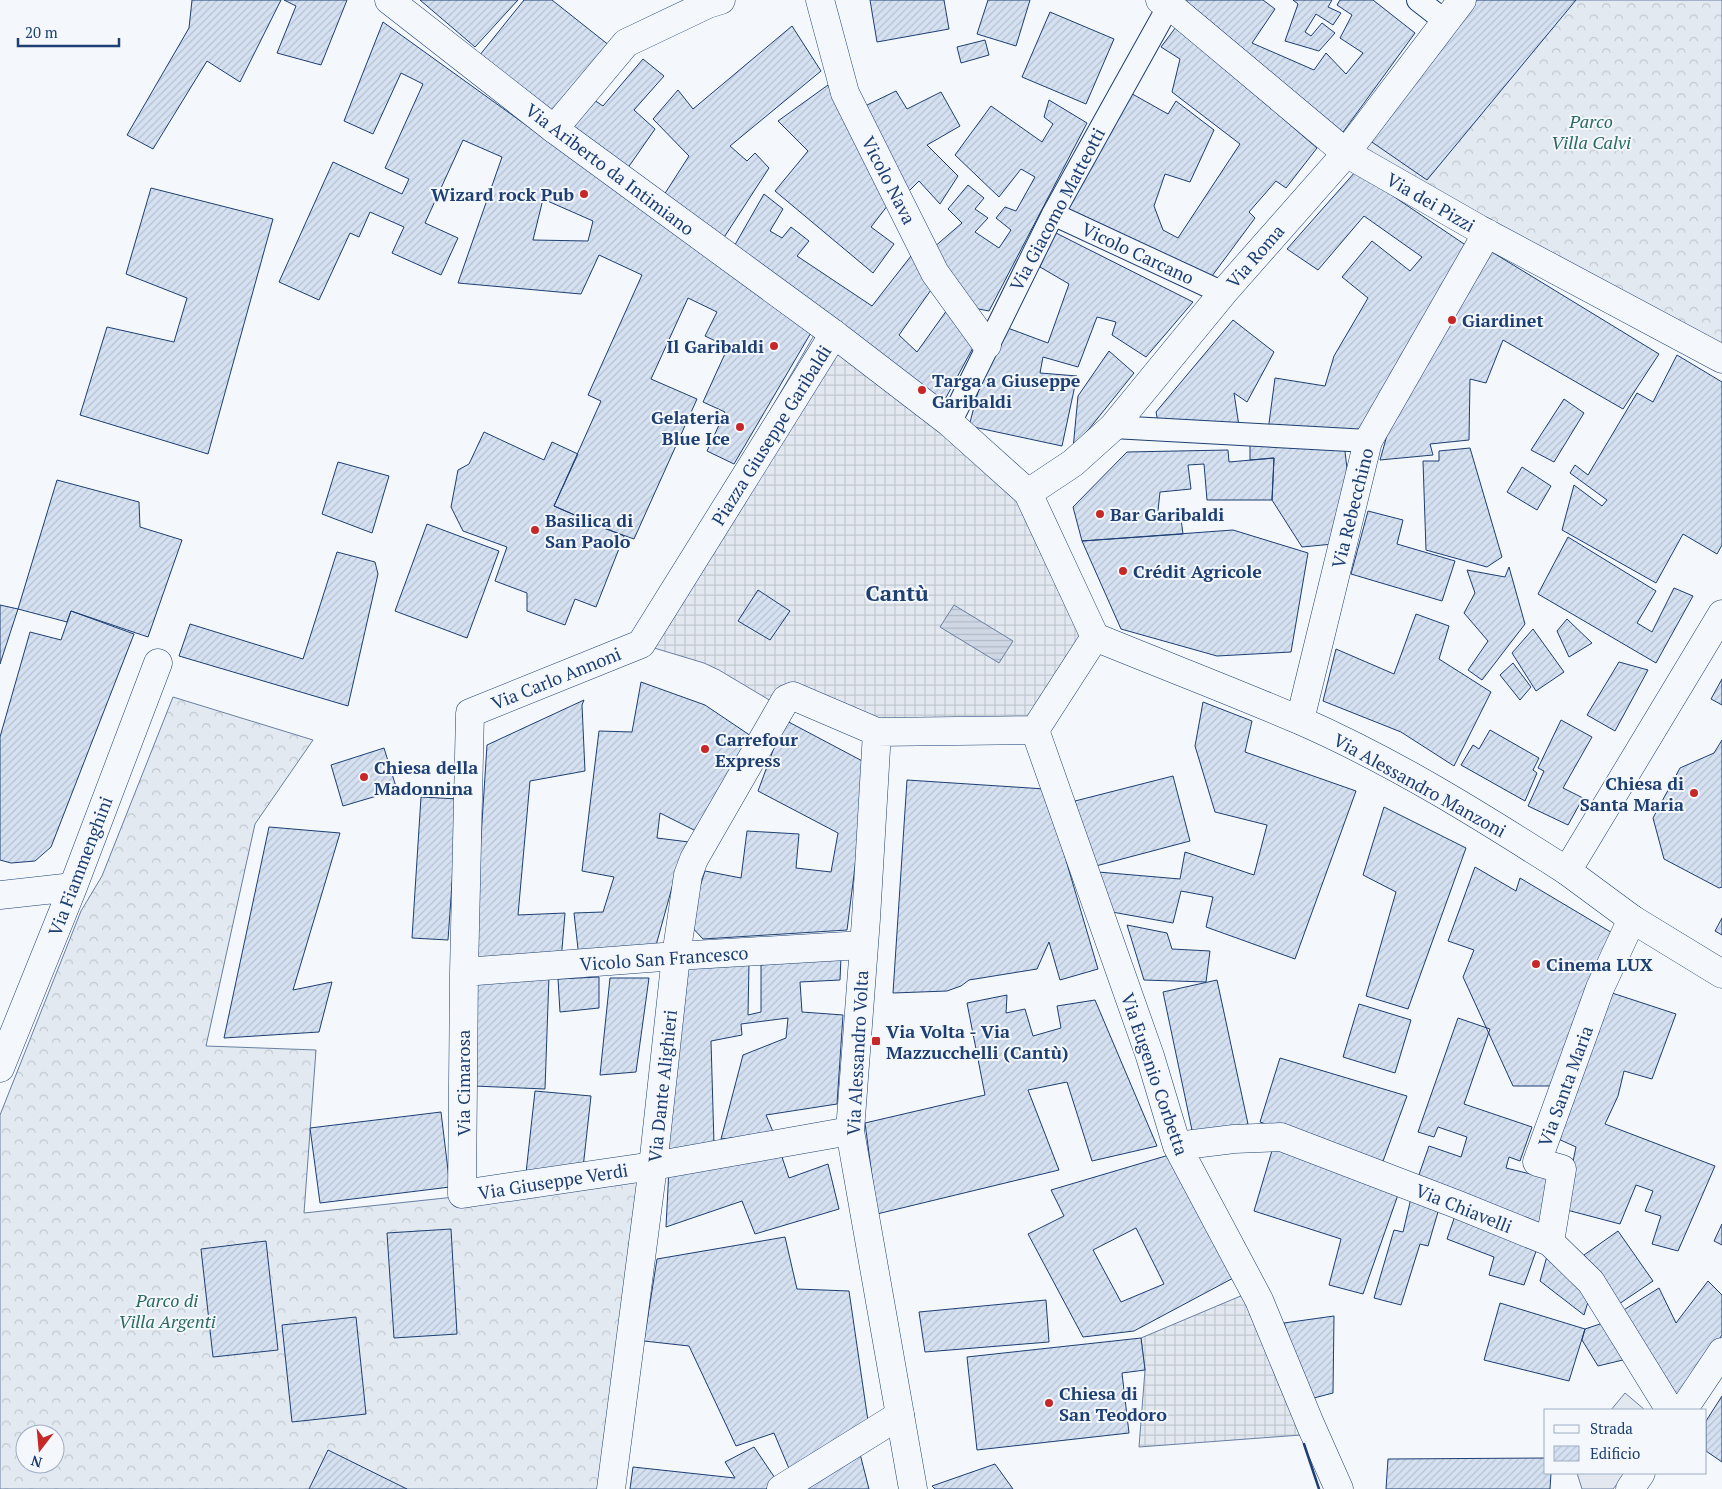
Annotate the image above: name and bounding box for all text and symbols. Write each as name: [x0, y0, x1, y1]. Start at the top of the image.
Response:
scale bar: [18, 15, 119, 47]
text: 20 m: [25, 22, 58, 42]
street label: Via Ariberto da Intimiano: [521, 98, 699, 240]
park label: Parco Villa Calvi: [1551, 109, 1631, 154]
street label: Via Giacomo Matteotti: [1004, 123, 1110, 295]
street label: Vicolo Nava: [857, 132, 921, 228]
street label: Via dei Pizzi: [1382, 167, 1480, 237]
place label: Wizard rock Pub: [431, 182, 574, 206]
marker: Wizard rock Pub: [578, 188, 590, 200]
street label: Vicolo Carcano: [1078, 217, 1198, 290]
street label: Via Roma: [1221, 219, 1289, 293]
place label: Giardinet: [1462, 308, 1544, 332]
marker: Giardinet: [1446, 314, 1458, 326]
place label: Il Garibaldi: [667, 334, 764, 358]
street label: Piazza Giuseppe Garibaldi: [706, 340, 836, 530]
marker: Il Garibaldi: [768, 340, 780, 352]
place label: Targa a Giuseppe Garibaldi: [932, 368, 1081, 413]
marker: Targa a Giuseppe Garibaldi: [916, 384, 928, 396]
place label: Gelateria Blue Ice: [651, 405, 730, 450]
marker: Gelateria Blue Ice: [734, 421, 746, 433]
street label: Via Rebecchino: [1325, 445, 1379, 571]
place label: Bar Garibaldi: [1110, 502, 1224, 526]
place label: Basilica di San Paolo: [545, 508, 633, 553]
marker: Bar Garibaldi: [1094, 508, 1106, 520]
marker: Basilica di San Paolo: [529, 524, 541, 536]
place label: Crédit Agricole: [1133, 559, 1262, 583]
marker: Crédit Agricole: [1117, 565, 1129, 577]
district label: Cantù: [865, 578, 929, 607]
street label: Via Carlo Annoni: [488, 641, 624, 715]
place label: Carrefour Express: [715, 727, 798, 772]
street label: Via Alessandro Manzoni: [1329, 727, 1511, 843]
marker: Carrefour Express: [699, 743, 711, 755]
place label: Chiesa della Madonnina: [374, 755, 478, 800]
marker: Chiesa della Madonnina: [358, 771, 370, 783]
place label: Chiesa di Santa Maria: [1580, 771, 1684, 816]
marker: Chiesa di Santa Maria: [1688, 787, 1700, 799]
street label: Via Fiammenghini: [42, 793, 118, 939]
street label: Vicolo San Francesco: [579, 940, 749, 976]
place label: Cinema LUX: [1546, 952, 1653, 976]
marker: Cinema LUX: [1530, 958, 1542, 970]
street label: Via Alessandro Volta: [841, 970, 873, 1136]
street label: Via Eugenio Corbetta: [1116, 990, 1194, 1158]
street label: Via Dante Alighieri: [642, 1008, 682, 1164]
place label: Via Volta - Via Mazzucchelli (Cantù): [886, 1019, 1069, 1064]
street label: Via Santa Maria: [1532, 1022, 1598, 1150]
street label: Via Cimarosa: [451, 1030, 475, 1136]
marker: Via Volta - Via Mazzucchelli (Cantù): [870, 1035, 882, 1047]
street label: Via Giuseppe Verdi: [476, 1157, 630, 1205]
street label: Via Chiavelli: [1412, 1178, 1516, 1238]
park label: Parco di Villa Argenti: [118, 1288, 216, 1333]
place label: Chiesa di San Teodoro: [1059, 1381, 1167, 1426]
marker: Chiesa di San Teodoro: [1043, 1397, 1055, 1409]
legend: [1544, 1409, 1707, 1474]
text: Strada: [1590, 1418, 1633, 1438]
north arrow: [15, 1424, 65, 1474]
text: Edificio: [1590, 1443, 1640, 1463]
text: N: [28, 1451, 44, 1473]

